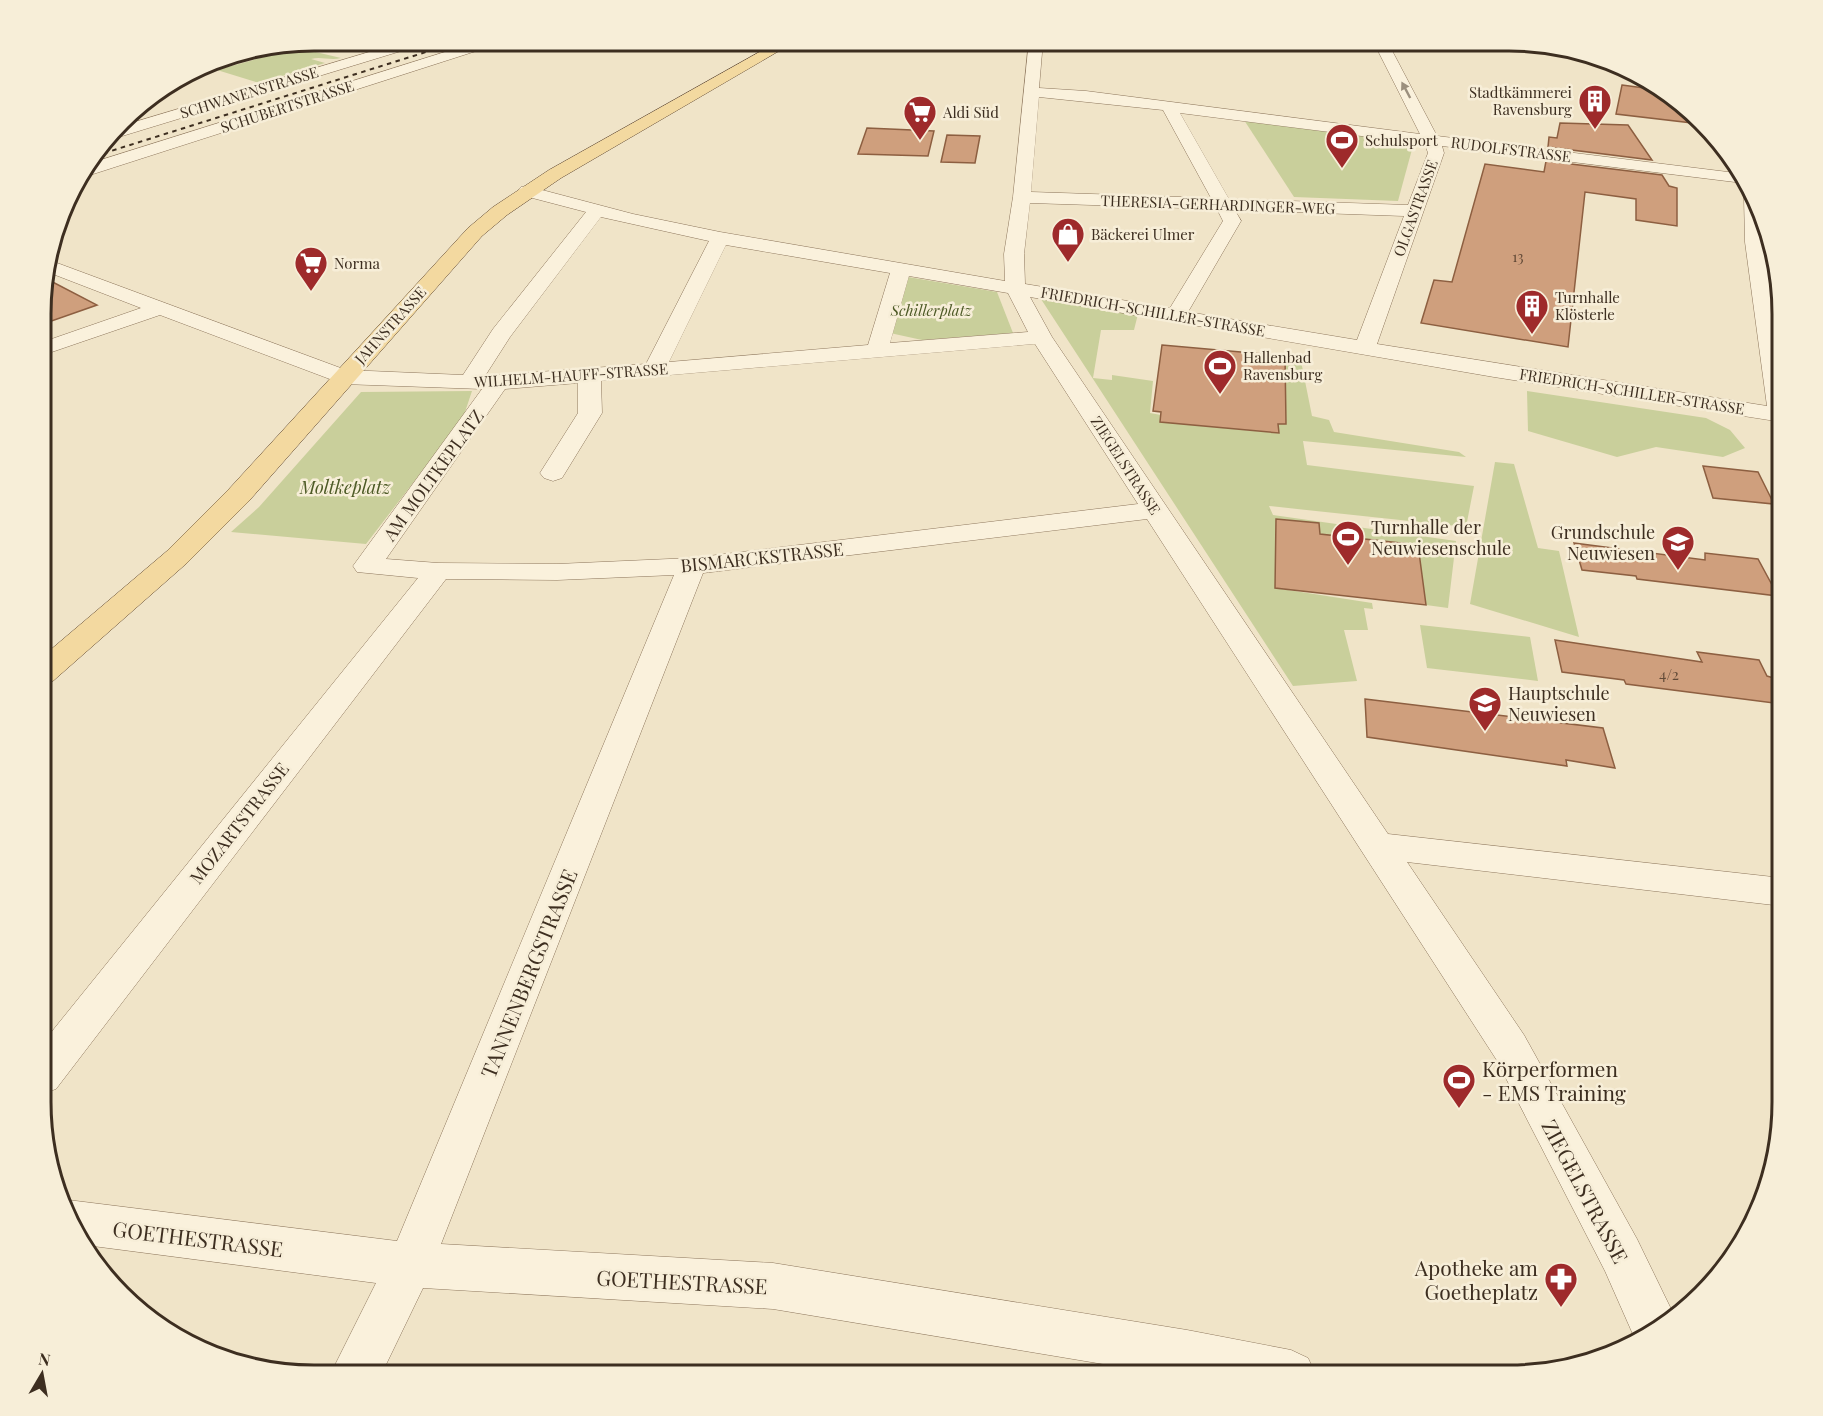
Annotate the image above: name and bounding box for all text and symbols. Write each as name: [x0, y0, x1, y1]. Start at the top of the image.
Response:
street label: SCHWANENSTRASSE: [177, 61, 321, 123]
street label: SCHUBERTSTRASSE: [218, 75, 356, 137]
one-way arrow: [1401, 81, 1411, 98]
place label: Stadtkämmerei Ravensburg: [1469, 82, 1573, 119]
building icon: Stadtkämmerei Ravensburg: [1577, 83, 1613, 130]
supermarket icon: Aldi Süd: [902, 94, 938, 141]
place label: Aldi Süd: [942, 102, 999, 122]
sports icon: Schulsport: [1324, 122, 1360, 169]
place label: Schulsport: [1365, 130, 1439, 150]
street label: RUDOLFSTRASSE: [1450, 132, 1572, 166]
street label: OLGASTRASSE: [1388, 157, 1442, 259]
street label: THERESIA-GERHARDINGER-WEG: [1100, 190, 1336, 218]
shop icon: Bäckerei Ulmer: [1050, 216, 1086, 263]
place label: Bäckerei Ulmer: [1091, 224, 1195, 244]
supermarket icon: Norma: [293, 245, 329, 292]
house number: 13: [1512, 247, 1524, 266]
place label: Norma: [334, 253, 381, 273]
street label: FRIEDRICH-SCHILLER-STRASSE: [1039, 281, 1267, 341]
street label: JAHNSTRASSE: [349, 282, 430, 369]
place label: Turnhalle Klösterle: [1555, 287, 1620, 324]
building icon: Turnhalle Klösterle: [1514, 288, 1550, 335]
park label: Schillerplatz: [890, 300, 973, 320]
place label: Hallenbad Ravensburg: [1243, 347, 1322, 384]
sports icon: Hallenbad Ravensburg: [1202, 348, 1238, 395]
street label: WILHELM-HAUFF-STRASSE: [472, 358, 669, 392]
street label: FRIEDRICH-SCHILLER-STRASSE: [1518, 363, 1746, 419]
street label: AM MOLTKEPLATZ: [377, 405, 489, 546]
street label: ZIEGELSTRASSE: [1087, 412, 1165, 518]
park label: Moltkeplatz: [299, 475, 391, 499]
place label: Turnhalle der Neuwiesenschule: [1371, 515, 1511, 560]
sports icon: Turnhalle der Neuwiesenschule: [1330, 519, 1366, 566]
place label: Grundschule Neuwiesen: [1551, 520, 1655, 565]
school or university icon: Grundschule Neuwiesen: [1660, 524, 1696, 571]
street label: BISMARCKSTRASSE: [679, 537, 845, 577]
house number: 4/2: [1659, 664, 1679, 684]
place label: Hauptschule Neuwiesen: [1508, 681, 1610, 726]
school or university icon: Hauptschule Neuwiesen: [1467, 685, 1503, 732]
street label: MOZARTSTRASSE: [184, 757, 294, 889]
street label: TANNENBERGSTRASSE: [473, 864, 583, 1082]
place label: Körperformen - EMS Training: [1482, 1054, 1626, 1106]
sports icon: Körperformen - EMS Training: [1441, 1062, 1477, 1109]
street label: ZIEGELSTRASSE: [1536, 1114, 1636, 1268]
street label: GOETHESTRASSE: [111, 1214, 285, 1262]
place label: Apotheke am Goetheplatz: [1414, 1253, 1538, 1305]
pharmacy icon: Apotheke am Goetheplatz: [1543, 1261, 1579, 1308]
street label: GOETHESTRASSE: [596, 1263, 768, 1299]
north arrow: [12, 1344, 72, 1404]
text: N: [37, 1347, 53, 1370]

